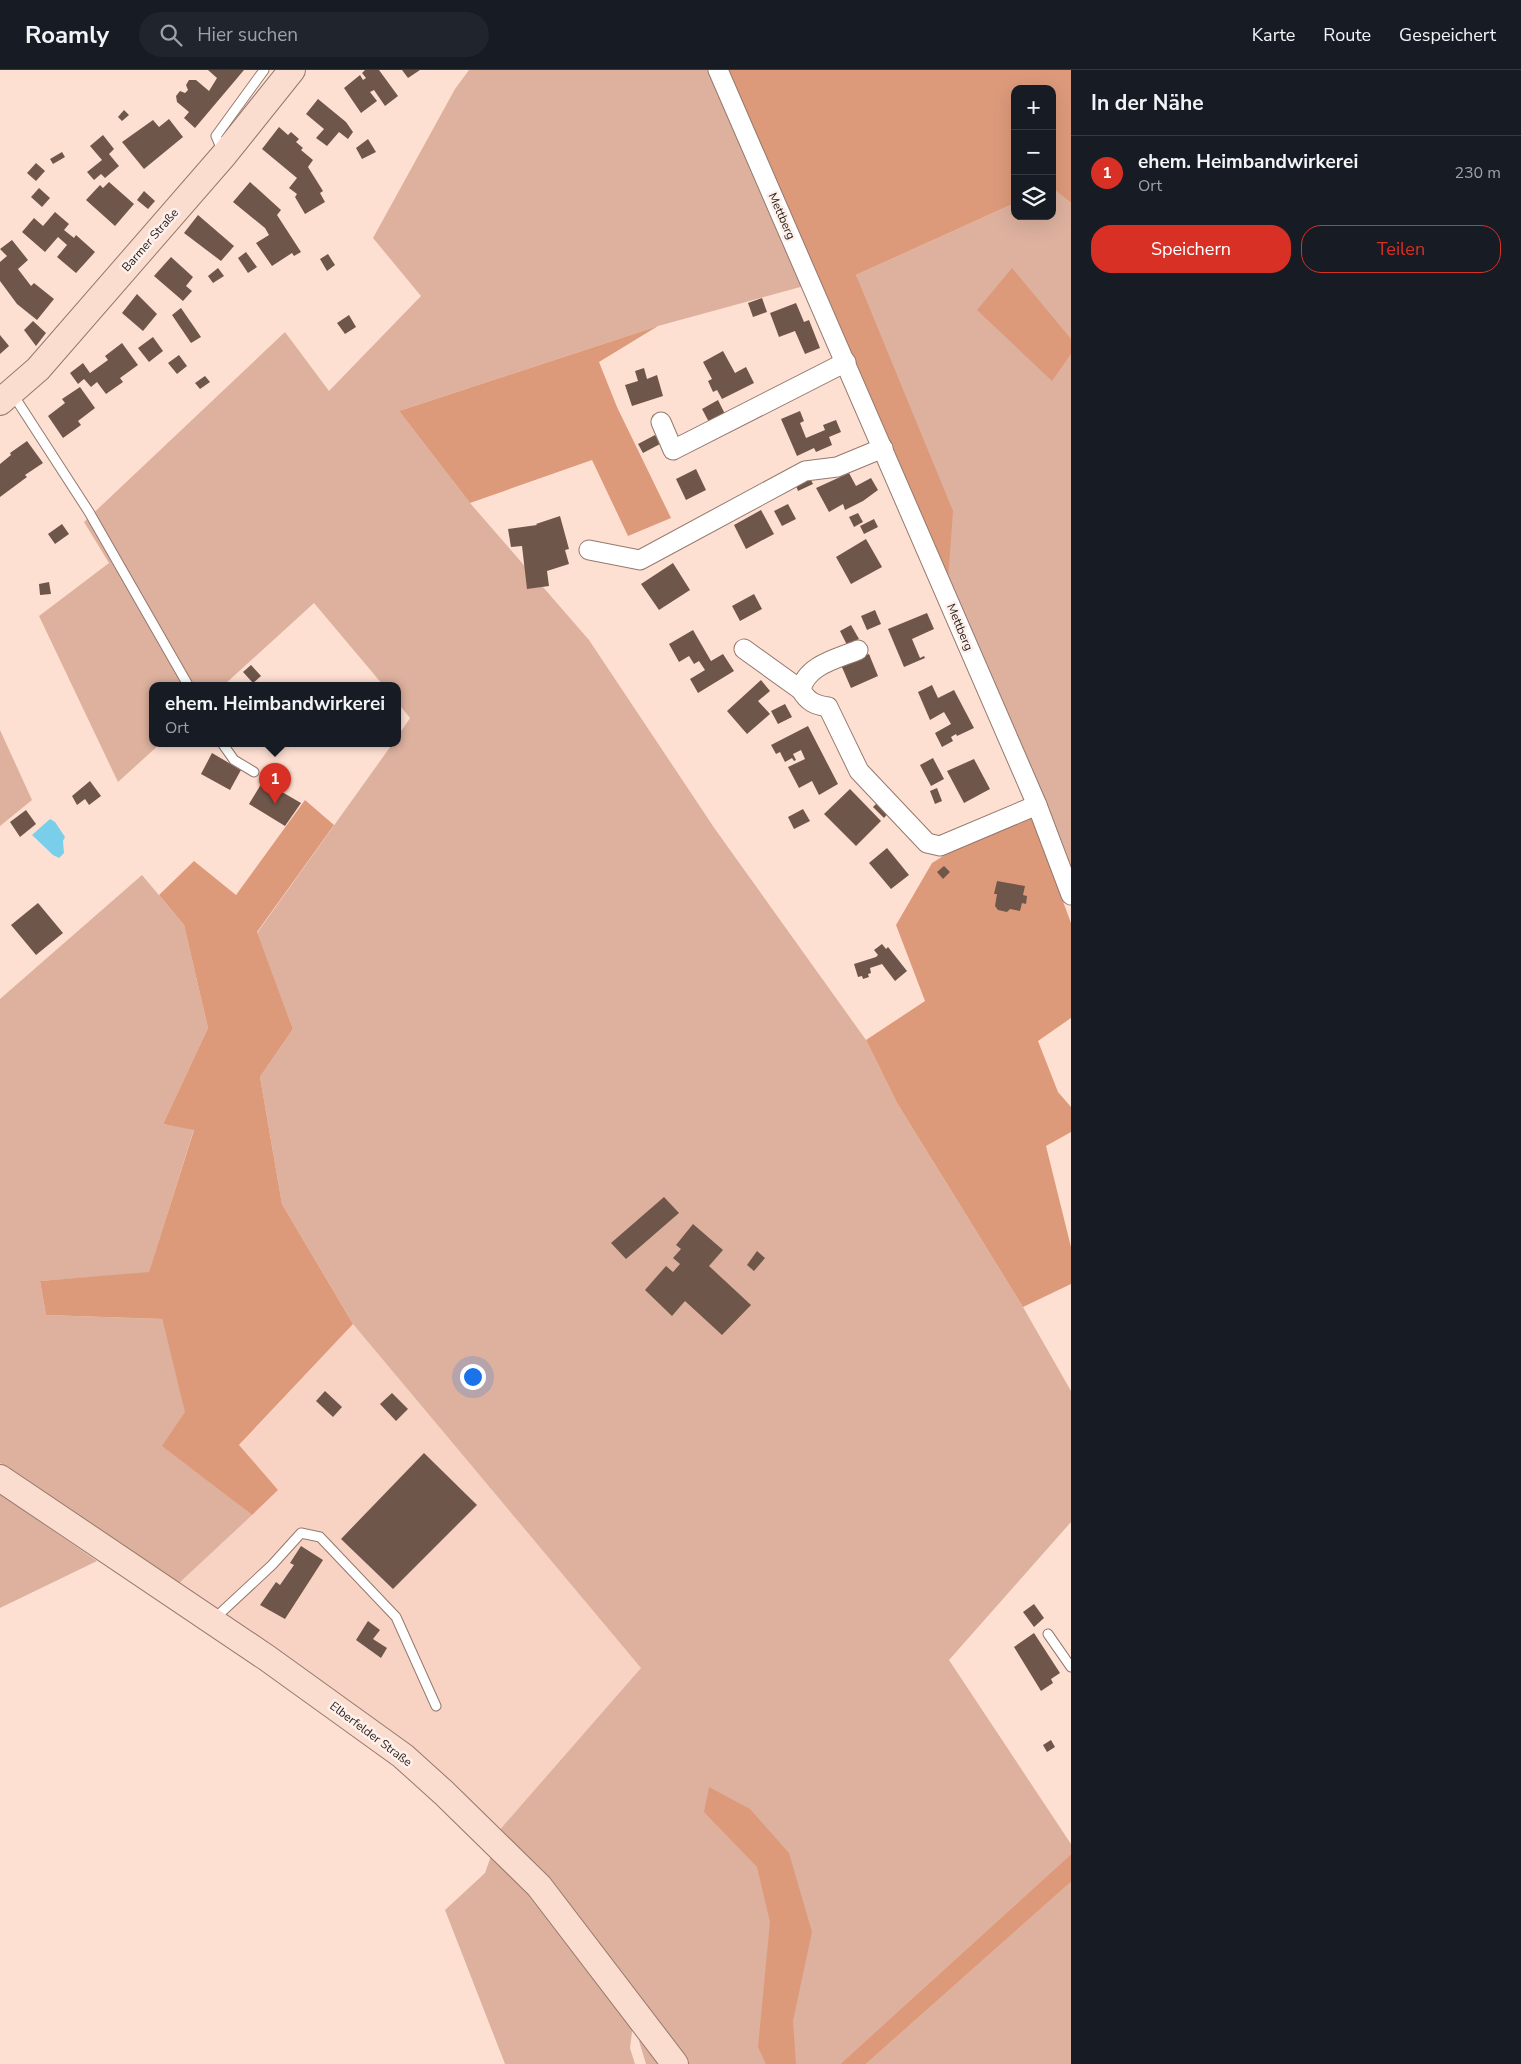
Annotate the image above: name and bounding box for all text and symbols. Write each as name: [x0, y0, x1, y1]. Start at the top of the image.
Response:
search box: [139, 12, 489, 57]
text: Roamly: [25, 19, 109, 51]
icon: search: [157, 21, 185, 49]
text: Hier suchen: [197, 22, 298, 48]
text: Karte: [1252, 23, 1295, 47]
text: Route: [1323, 23, 1371, 47]
text: Gespeichert: [1399, 23, 1496, 47]
map controls: [1011, 85, 1056, 220]
button: +: [1011, 85, 1056, 130]
text: In der Nähe: [1091, 89, 1204, 117]
button: −: [1011, 130, 1056, 175]
text: ehem. Heimbandwirkerei: [1138, 149, 1358, 175]
text: 1: [1102, 162, 1112, 184]
text: 230 m: [1454, 162, 1501, 184]
button: layers: [1011, 175, 1056, 220]
text: Ort: [1138, 175, 1162, 197]
street label: Mettberg: [765, 190, 799, 242]
street label: Barmer Straße: [118, 205, 182, 275]
button: Speichern: [1091, 225, 1291, 273]
button: Teilen: [1301, 225, 1501, 273]
street label: Mettberg: [943, 601, 977, 653]
popup: [149, 682, 401, 747]
text: ehem. Heimbandwirkerei: [165, 691, 385, 717]
text: Ort: [165, 717, 189, 739]
pin: 1: [259, 763, 291, 804]
your location: [460, 1364, 486, 1390]
street label: Elberfelder Straße: [327, 1698, 415, 1770]

